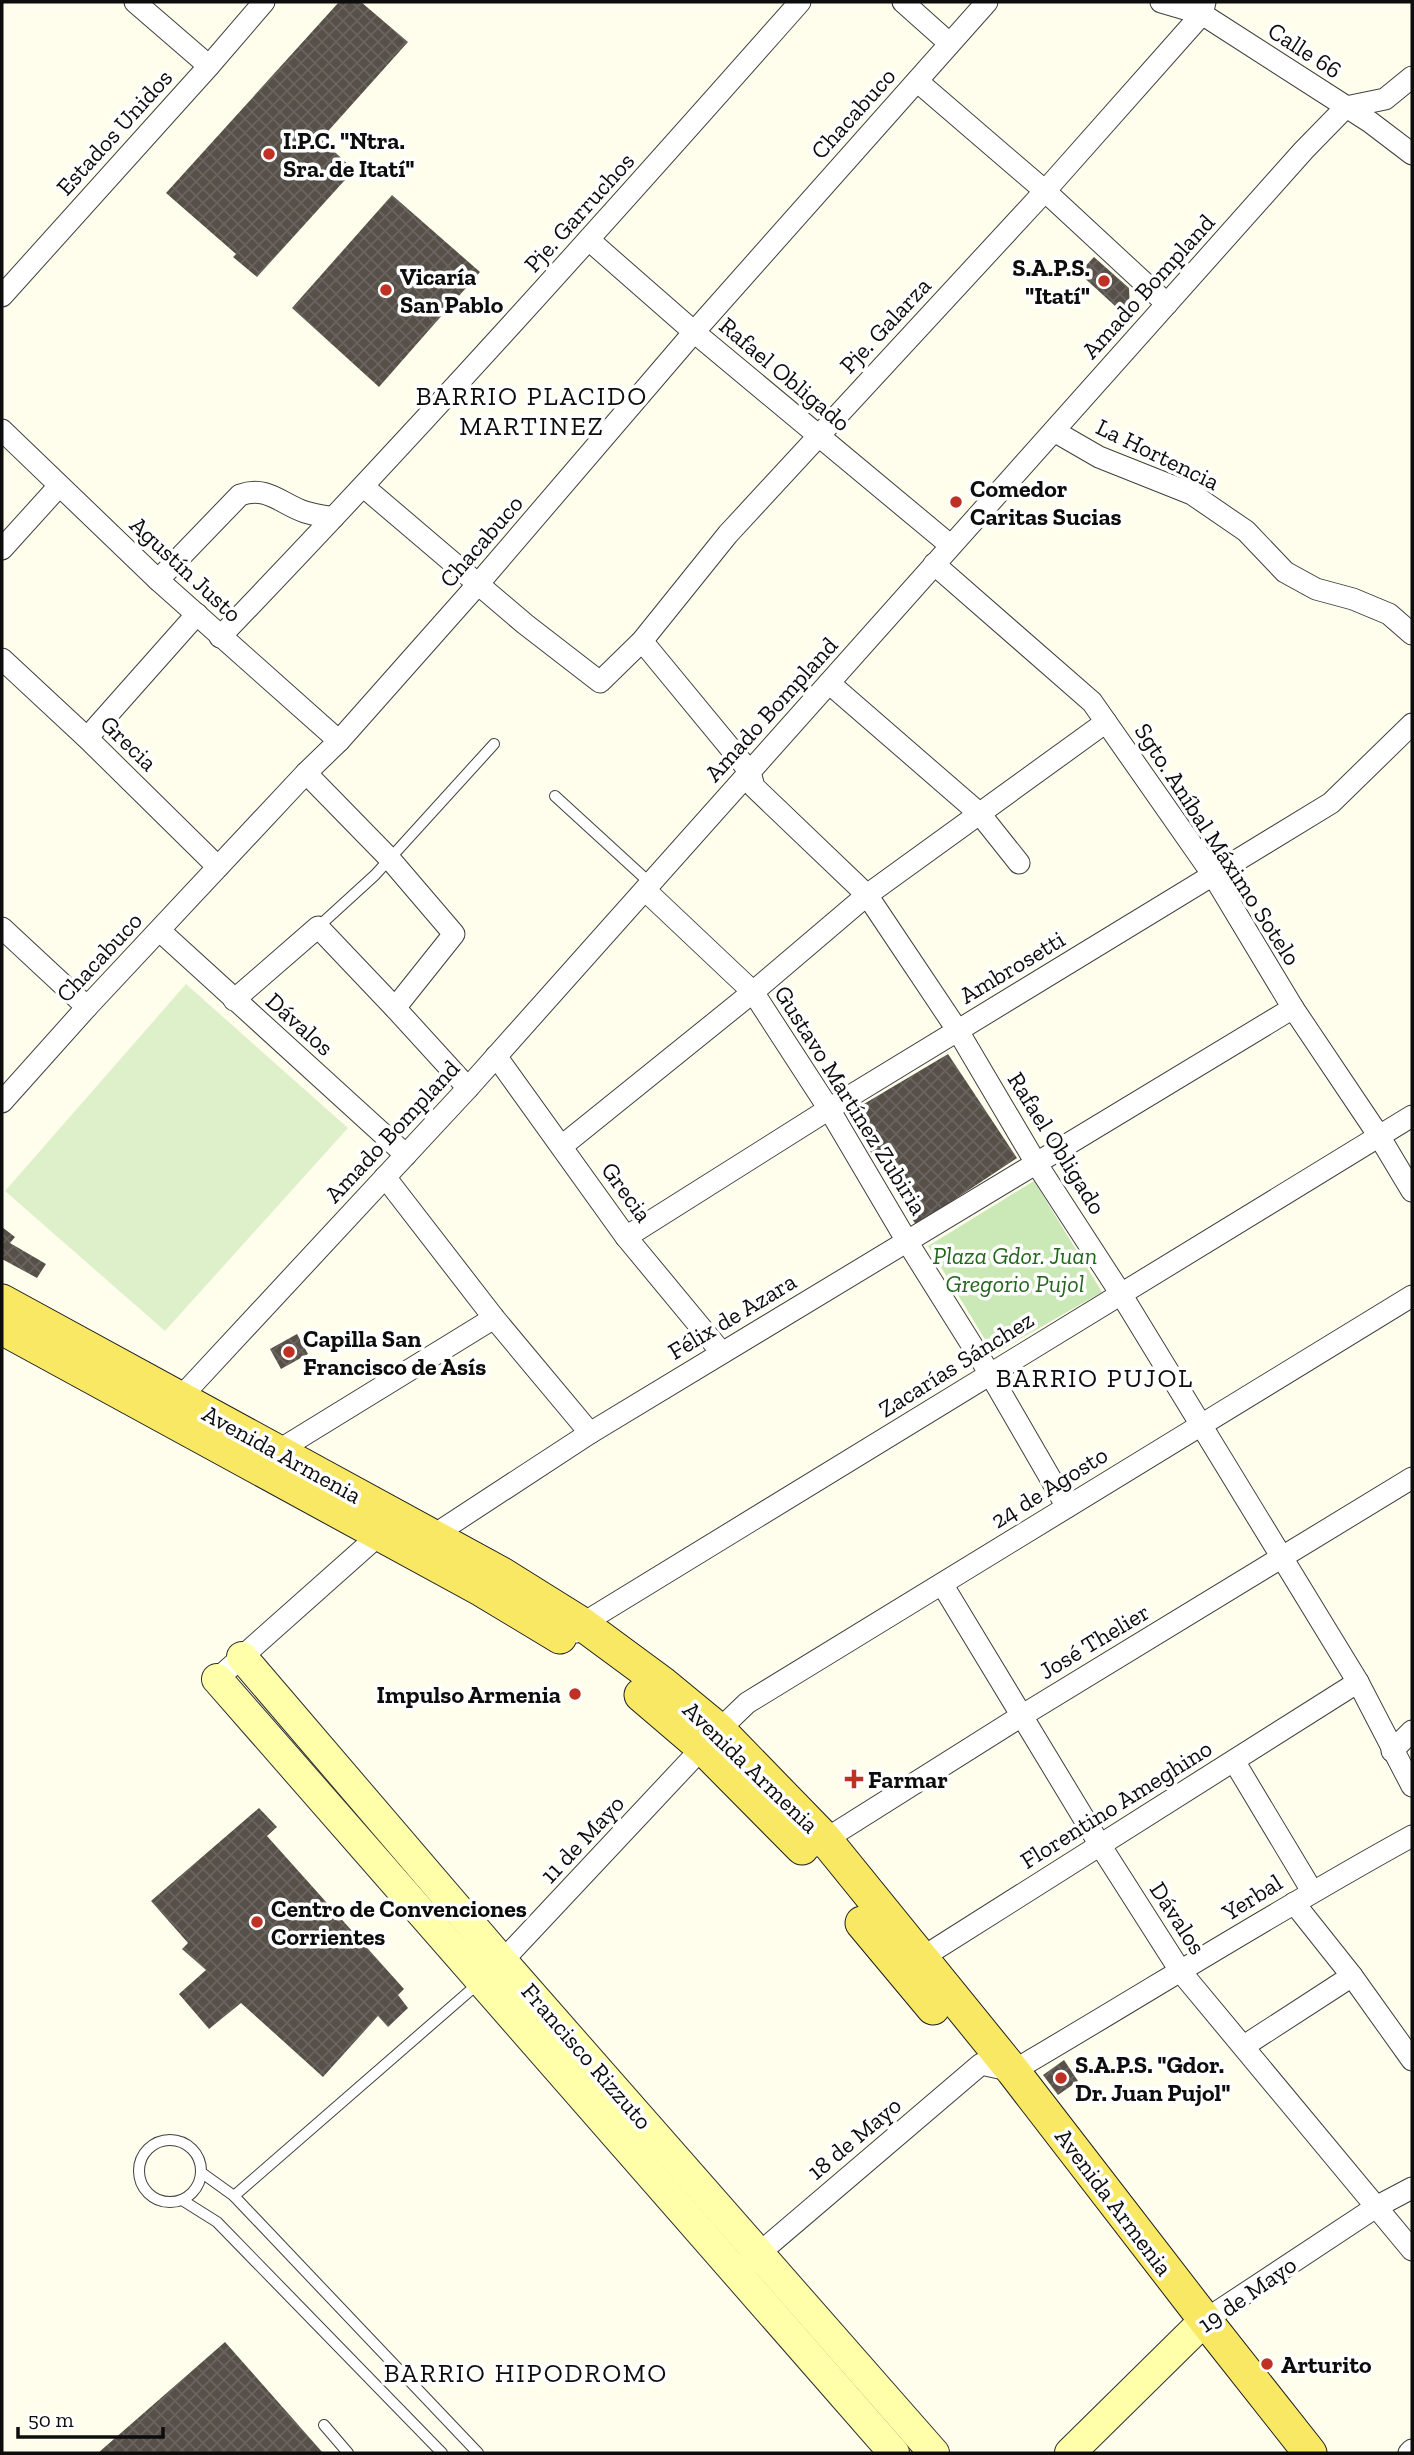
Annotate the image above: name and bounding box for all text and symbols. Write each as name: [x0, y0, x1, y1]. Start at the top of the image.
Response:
street label: Calle 66: [1263, 15, 1347, 85]
street label: Chacabuco: [804, 61, 902, 165]
street label: Estados Unidos: [50, 63, 178, 201]
place label: I.P.C. "Ntra. Sra. de Itatí": [283, 126, 415, 183]
marker: I.P.C. "Ntra. Sra. de Itatí": [261, 146, 277, 162]
street label: Pje. Garruchos: [518, 146, 640, 278]
street label: Amado Bompland: [1076, 208, 1220, 364]
place label: S.A.P.S. "Itatí": [1012, 253, 1090, 310]
place label: Vicaría San Pablo: [400, 262, 504, 319]
street label: Pje. Galarza: [833, 271, 937, 379]
marker: S.A.P.S. "Itatí": [1096, 273, 1112, 289]
marker: Vicaría San Pablo: [378, 282, 394, 298]
street label: Rafael Obligado: [714, 311, 856, 437]
district label: BARRIO PLACIDO MARTINEZ: [416, 380, 648, 442]
street label: La Hortencia: [1092, 412, 1225, 496]
place label: Comedor Caritas Sucias: [970, 474, 1122, 531]
street label: Chacabuco: [433, 489, 529, 593]
marker: Comedor Caritas Sucias: [948, 494, 964, 510]
street label: Agustín Justo: [124, 510, 248, 628]
street label: Amado Bompland: [699, 631, 843, 787]
street label: Grecia: [95, 709, 164, 777]
street label: Sgto. Aníbal Máximo Sotelo: [1129, 717, 1307, 971]
street label: Chacabuco: [50, 906, 148, 1008]
street label: Ambrosetti: [954, 924, 1070, 1010]
street label: Gustavo Martínez Zubiria: [768, 980, 934, 1220]
street label: Dávalos: [260, 986, 340, 1062]
street label: Amado Bompland: [319, 1054, 465, 1208]
street label: Rafael Obligado: [1002, 1066, 1112, 1220]
street label: Grecia: [595, 1156, 659, 1228]
park label: Plaza Gdor. Juan Gregorio Pujol: [933, 1241, 1097, 1298]
street label: Félix de Azara: [663, 1266, 802, 1366]
street label: Zacarías Sánchez: [873, 1305, 1039, 1423]
place label: Capilla San Francisco de Asís: [303, 1324, 486, 1381]
marker: Capilla San Francisco de Asís: [281, 1344, 297, 1360]
district label: BARRIO PUJOL: [996, 1362, 1194, 1394]
street label: Avenida Armenia: [197, 1398, 367, 1510]
street label: 24 de Agosto: [985, 1440, 1113, 1534]
street label: José Thelier: [1034, 1597, 1154, 1685]
place label: Impulso Armenia: [376, 1680, 561, 1709]
marker: Impulso Armenia: [567, 1686, 583, 1702]
street label: Avenida Armenia: [677, 1695, 825, 1839]
street label: Florentino Ameghino: [1015, 1733, 1217, 1875]
place label: Farmar: [868, 1765, 948, 1794]
marker: Farmar: [846, 1771, 862, 1787]
street label: 11 de Mayo: [534, 1789, 630, 1889]
street label: Yerbal: [1216, 1867, 1287, 1927]
street label: Dávalos: [1144, 1876, 1212, 1960]
place label: Centro de Convenciones Corrientes: [271, 1894, 527, 1951]
marker: Centro de Convenciones Corrientes: [249, 1914, 265, 1930]
street label: Francisco Rizzuto: [516, 1977, 658, 2135]
place label: S.A.P.S. "Gdor. Dr. Juan Pujol": [1075, 2050, 1231, 2107]
marker: S.A.P.S. "Gdor. Dr. Juan Pujol": [1053, 2070, 1069, 2086]
street label: 18 de Mayo: [801, 2090, 907, 2186]
street label: Avenida Armenia: [1049, 2123, 1179, 2282]
street label: 19 de Mayo: [1192, 2250, 1302, 2338]
place label: Arturito: [1281, 2350, 1372, 2379]
marker: Arturito: [1259, 2356, 1275, 2372]
district label: BARRIO HIPODROMO: [384, 2357, 668, 2389]
scale bar: [18, 2396, 163, 2440]
text: 50 m: [28, 2407, 74, 2432]

